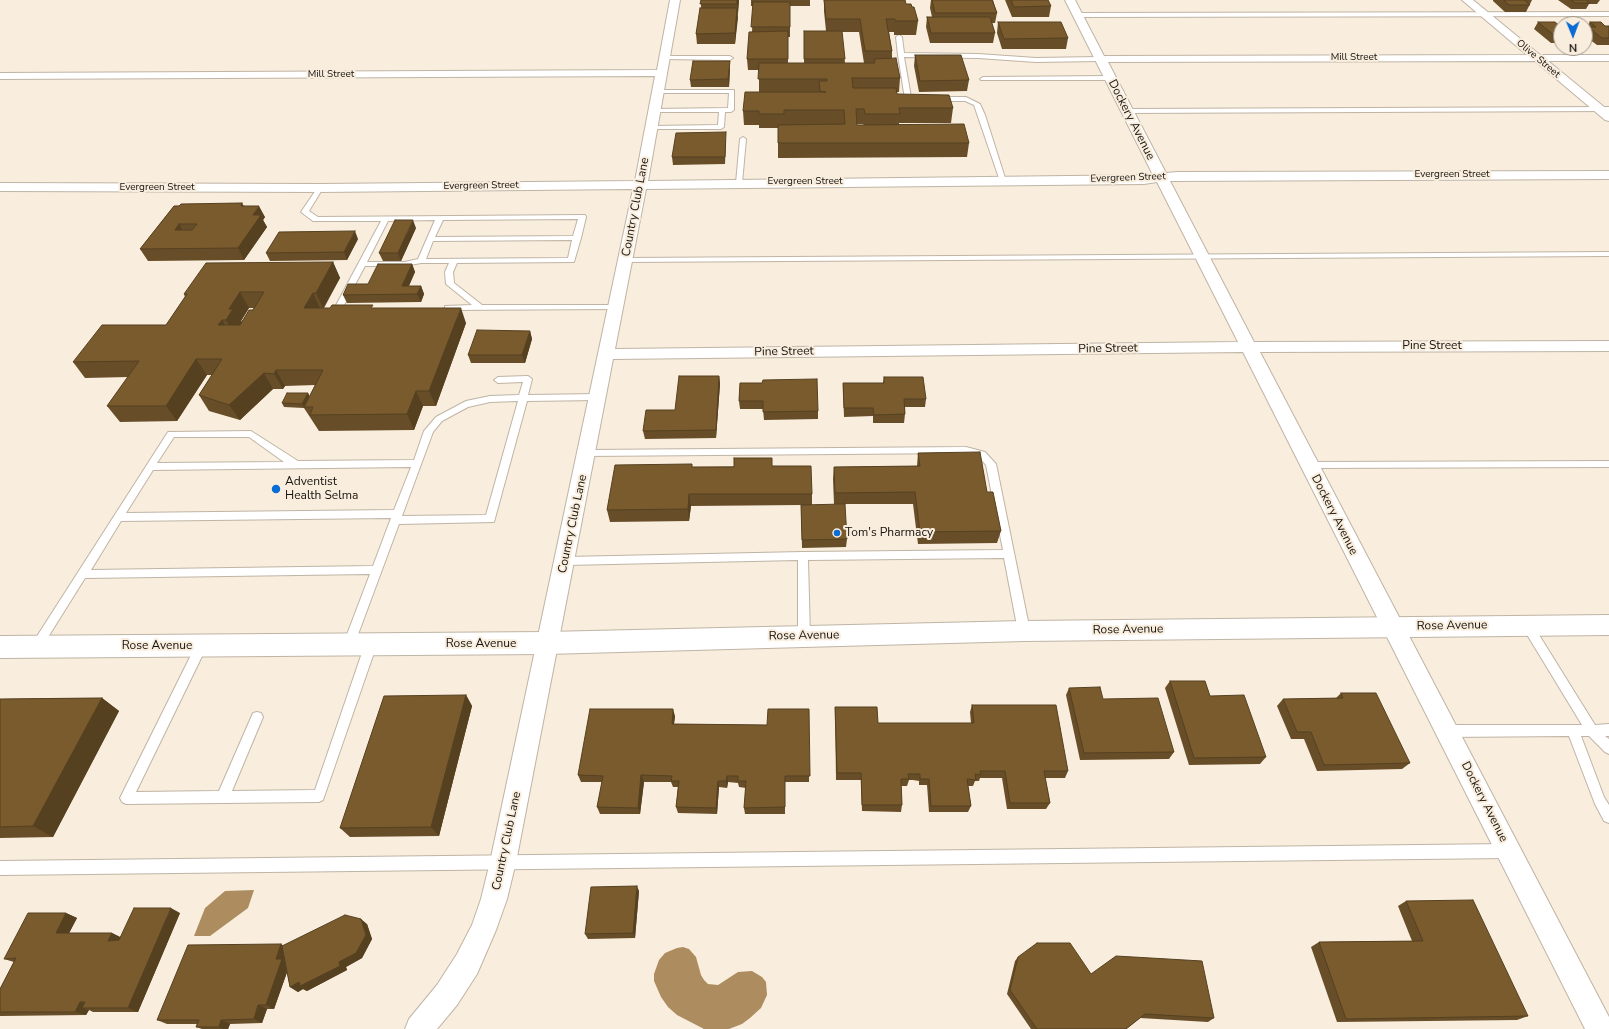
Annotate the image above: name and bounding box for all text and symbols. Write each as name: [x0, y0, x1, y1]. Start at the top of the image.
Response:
north arrow: [1553, 16, 1593, 56]
street label: Olive Street: [1514, 37, 1562, 81]
text: N: [1569, 40, 1577, 55]
street label: Mill Street: [1331, 52, 1377, 64]
street label: Mill Street: [308, 69, 354, 81]
street label: Dockery Avenue: [1105, 77, 1157, 163]
street label: Country Club Lane: [619, 156, 653, 258]
street label: Evergreen Street: [1414, 169, 1490, 181]
street label: Evergreen Street: [1090, 171, 1166, 185]
street label: Evergreen Street: [767, 176, 843, 188]
street label: Evergreen Street: [443, 179, 519, 193]
street label: Evergreen Street: [119, 182, 195, 194]
street label: Pine Street: [1402, 339, 1462, 353]
street label: Pine Street: [1078, 341, 1138, 357]
street label: Pine Street: [754, 344, 814, 360]
street label: Dockery Avenue: [1308, 472, 1360, 558]
street label: Country Club Lane: [556, 473, 590, 575]
place label: Adventist Health Selma: [285, 475, 358, 503]
marker: Adventist Health Selma: [270, 483, 282, 495]
place label: Tom's Pharmacy: [845, 526, 933, 540]
marker: Tom's Pharmacy: [832, 528, 842, 538]
street label: Rose Avenue: [1417, 618, 1487, 634]
street label: Rose Avenue: [1093, 622, 1163, 638]
street label: Rose Avenue: [769, 628, 839, 644]
street label: Rose Avenue: [446, 637, 516, 651]
street label: Rose Avenue: [122, 639, 192, 653]
street label: Dockery Avenue: [1458, 759, 1510, 845]
street label: Country Club Lane: [490, 790, 524, 892]

